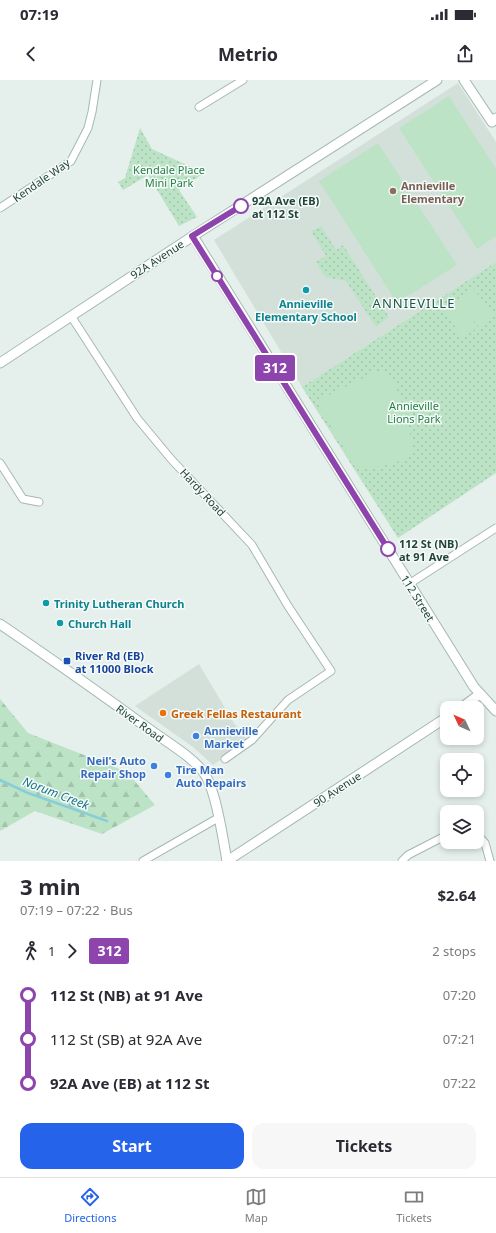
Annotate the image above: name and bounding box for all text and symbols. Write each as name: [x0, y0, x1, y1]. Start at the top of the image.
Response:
text: 07:19: [20, 4, 59, 24]
text: Metrio: [218, 42, 278, 66]
icon: back: [20, 43, 42, 65]
icon: share: [454, 43, 476, 65]
street label: Kendale Way: [9, 155, 73, 205]
park label: Kendale Place Mini Park: [133, 162, 205, 190]
place label: Annieville Elementary: [401, 178, 465, 206]
marker: Annieville Elementary: [388, 186, 398, 196]
place label: 92A Ave (EB) at 112 St: [252, 193, 320, 221]
marker: 92A Ave (EB) at 112 St: [233, 198, 249, 214]
street label: 92A Avenue: [127, 236, 187, 282]
unlabelled marker: [211, 270, 223, 282]
marker: Annieville Elementary School: [301, 285, 311, 295]
district label: ANNIEVILLE: [373, 294, 455, 312]
place label: Annieville Elementary School: [255, 296, 357, 324]
line badge: 312: [252, 355, 298, 381]
text: 312: [263, 358, 287, 377]
park label: Annieville Lions Park: [387, 398, 441, 426]
street label: Hardy Road: [177, 465, 229, 519]
place label: 112 St (NB) at 91 Ave: [399, 536, 458, 564]
marker: 112 St (NB) at 91 Ave: [380, 541, 396, 557]
street label: 112 Street: [398, 572, 438, 624]
place label: Trinity Lutheran Church: [54, 596, 184, 611]
marker: Trinity Lutheran Church: [41, 598, 51, 608]
place label: Church Hall: [68, 616, 131, 631]
marker: Church Hall: [55, 618, 65, 628]
place label: River Rd (EB) at 11000 Block: [75, 648, 154, 676]
marker: River Rd (EB) at 11000 Block: [62, 656, 72, 666]
street label: River Road: [113, 701, 167, 745]
north arrow: [440, 701, 484, 745]
map controls: [440, 701, 484, 849]
place label: Greek Fellas Restaurant: [171, 706, 302, 721]
marker: Greek Fellas Restaurant: [158, 708, 168, 718]
place label: Annieville Market: [204, 723, 259, 751]
marker: Annieville Market: [191, 731, 201, 741]
place label: Neil's Auto Repair Shop: [81, 753, 146, 781]
button: locate: [440, 753, 484, 797]
marker: Neil's Auto Repair Shop: [149, 761, 159, 771]
place label: Tire Man Auto Repairs: [176, 762, 247, 790]
street label: 90 Avenue: [310, 768, 364, 810]
marker: Tire Man Auto Repairs: [163, 770, 173, 780]
water label: Norum Creek: [20, 773, 93, 814]
button: layers: [440, 805, 484, 849]
text: 3 min: [20, 871, 81, 901]
text: $2.64: [437, 885, 476, 905]
text: 07:19 – 07:22 · Bus: [20, 901, 133, 919]
icon: walk: [20, 940, 42, 962]
icon: forward: [61, 940, 83, 962]
text: 312: [97, 941, 121, 960]
text: 1: [48, 942, 55, 960]
text: 2 stops: [432, 942, 476, 960]
text: 112 St (NB) at 91 Ave: [50, 985, 203, 1005]
text: 07:20: [443, 986, 476, 1004]
text: 112 St (SB) at 92A Ave: [50, 1029, 202, 1049]
text: 07:21: [443, 1030, 476, 1048]
text: 92A Ave (EB) at 112 St: [50, 1073, 210, 1093]
text: 07:22: [443, 1074, 476, 1092]
button: Start: [20, 1123, 244, 1169]
button: Tickets: [252, 1123, 476, 1169]
tab: Directions: [64, 1186, 116, 1225]
tab: Map: [245, 1186, 268, 1225]
tab: Tickets: [396, 1186, 432, 1225]

